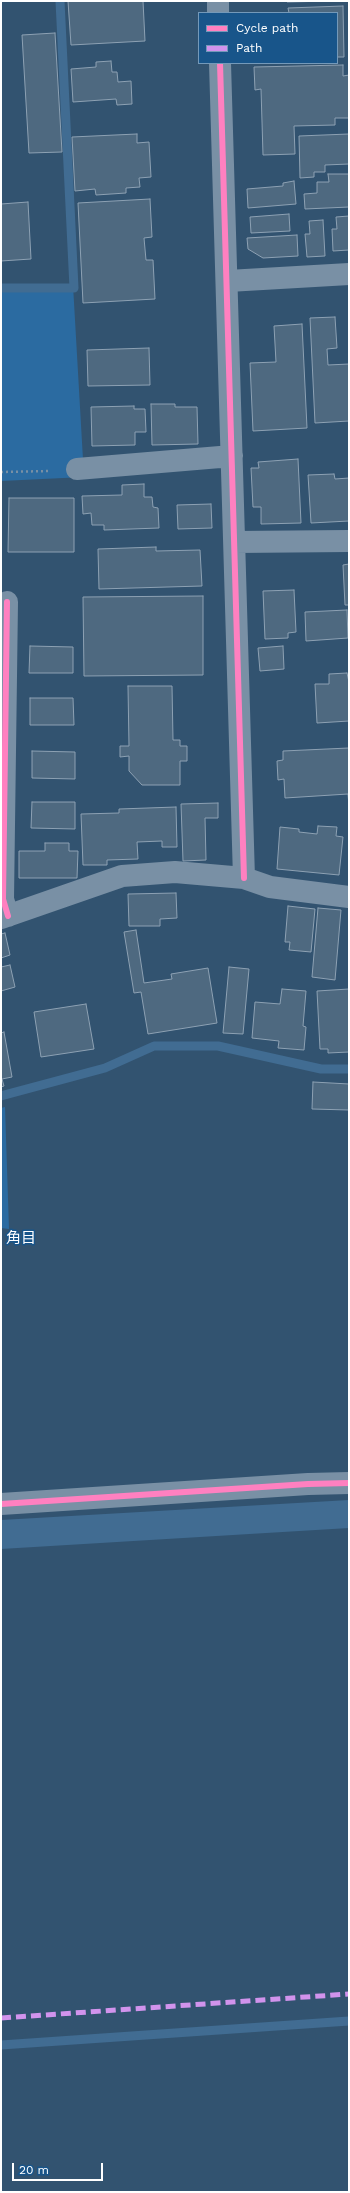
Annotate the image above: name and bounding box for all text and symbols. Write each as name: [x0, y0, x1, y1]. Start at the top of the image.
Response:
legend: [198, 12, 338, 64]
text: Cycle path: [236, 21, 298, 35]
text: Path: [236, 41, 262, 55]
district label: 角目: [6, 1230, 36, 1248]
scale bar: [14, 2155, 105, 2181]
text: 20 m: [19, 2163, 49, 2177]

